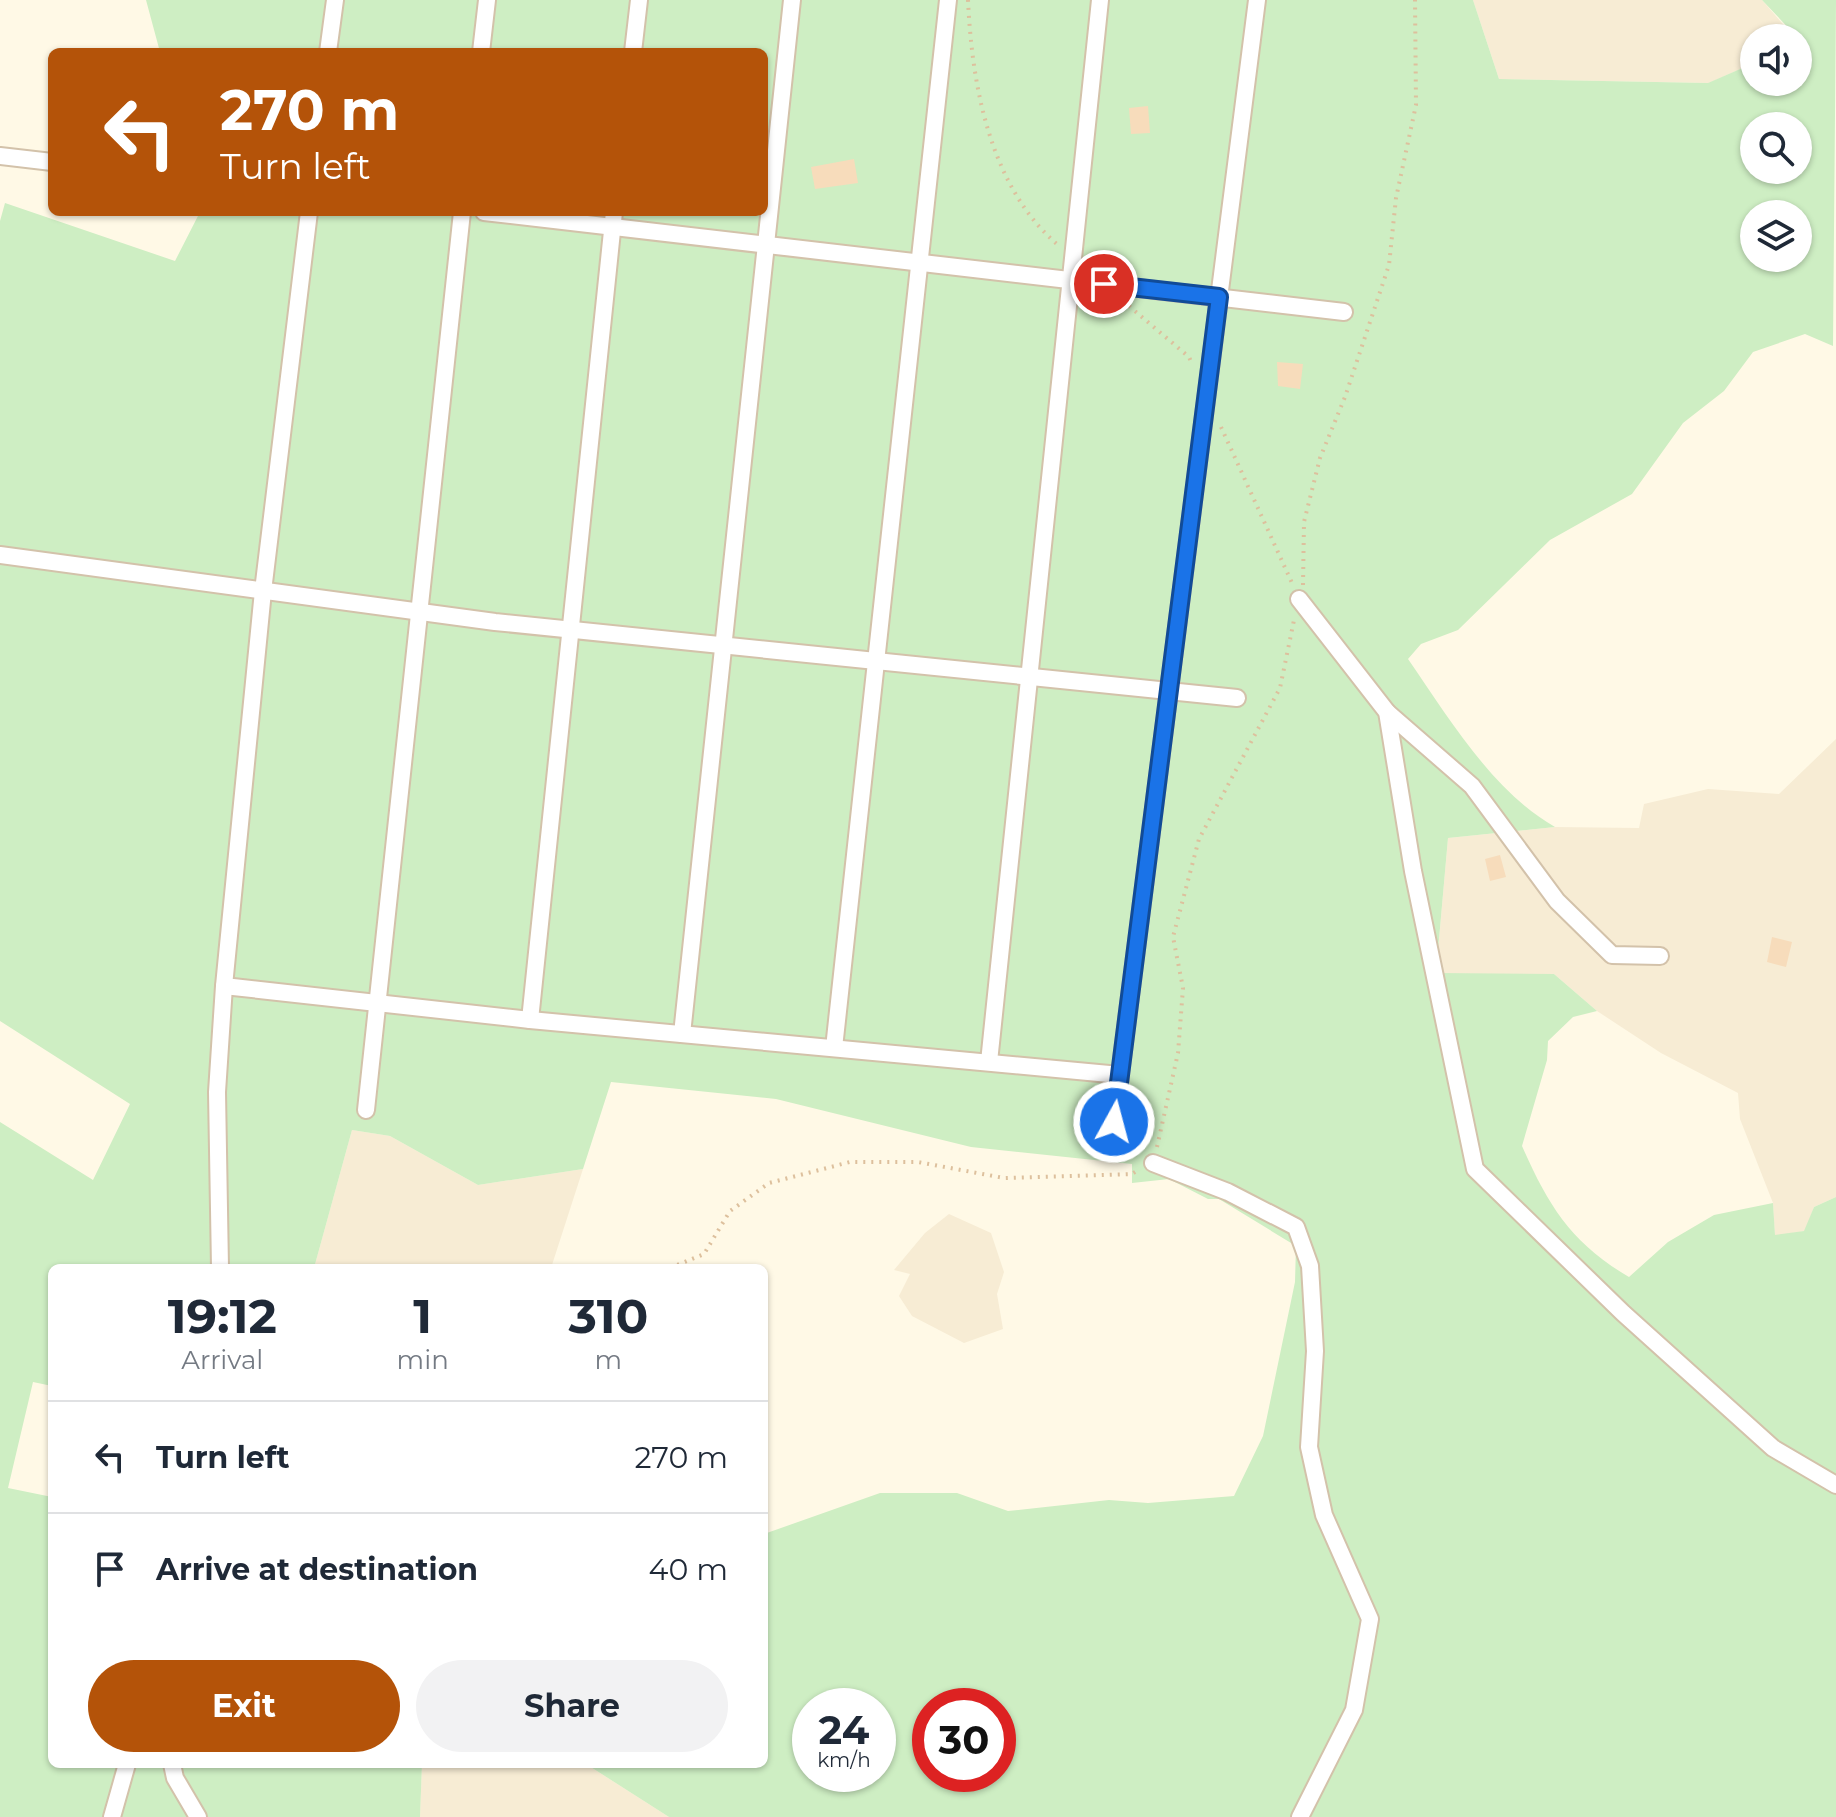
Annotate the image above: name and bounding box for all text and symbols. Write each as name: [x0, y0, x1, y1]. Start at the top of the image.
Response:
map controls: [1740, 24, 1812, 272]
button: sound: [1740, 24, 1812, 96]
text: 270 m: [220, 76, 399, 144]
icon: left: [88, 80, 192, 184]
button: search: [1740, 112, 1812, 184]
text: Turn left: [220, 144, 371, 188]
button: layers: [1740, 200, 1812, 272]
pin: [1070, 250, 1138, 318]
icon: arrive: [1082, 262, 1126, 306]
position arrow: [1072, 1080, 1156, 1164]
text: 19:12: [168, 1287, 277, 1345]
text: 1: [413, 1287, 432, 1345]
text: 310: [568, 1287, 648, 1345]
text: Arrival: [181, 1344, 263, 1376]
text: min: [397, 1344, 449, 1376]
text: m: [595, 1344, 622, 1376]
icon: left: [88, 1435, 132, 1479]
text: Turn left: [156, 1439, 289, 1476]
text: 270 m: [634, 1439, 728, 1476]
icon: arrive: [88, 1547, 132, 1591]
text: Arrive at destination: [156, 1551, 478, 1588]
text: 40 m: [649, 1551, 728, 1588]
button: Exit: [88, 1660, 400, 1752]
button: Share: [416, 1660, 728, 1752]
speed limit sign: 30: [912, 1688, 1016, 1792]
text: 24: [819, 1705, 869, 1754]
text: km/h: [817, 1748, 871, 1772]

